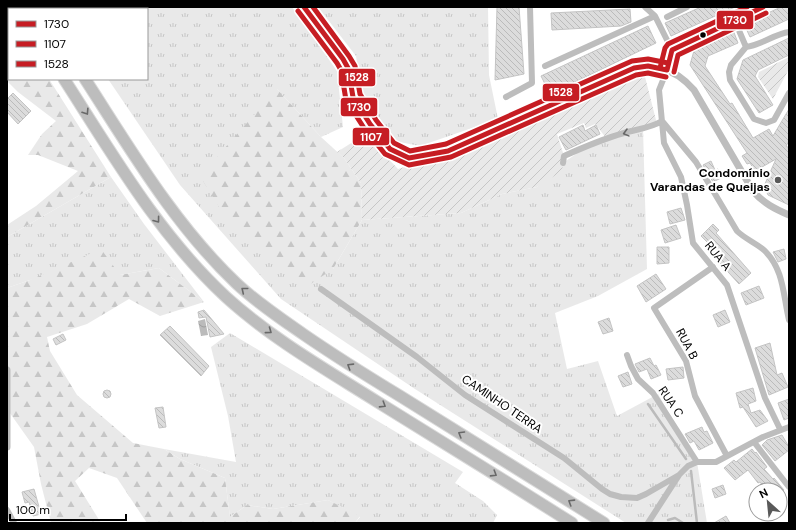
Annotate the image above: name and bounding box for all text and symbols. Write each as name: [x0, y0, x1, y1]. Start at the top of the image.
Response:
legend: [8, 8, 148, 80]
line badge: 1730: [716, 10, 754, 30]
text: 1730: [723, 13, 747, 27]
text: 1730: [44, 16, 69, 32]
unlabelled marker: [698, 30, 708, 40]
text: 1107: [44, 36, 66, 52]
text: 1528: [44, 56, 69, 72]
line badge: 1528: [338, 68, 376, 87]
text: 1528: [345, 70, 369, 84]
line badge: 1528: [542, 83, 580, 102]
text: 1528: [549, 85, 573, 99]
line badge: 1730: [340, 97, 378, 117]
text: 1730: [347, 100, 371, 114]
one-way arrow: [81, 108, 88, 115]
line badge: 1107: [352, 127, 390, 146]
one-way arrow: [623, 128, 630, 137]
text: 1107: [360, 130, 382, 144]
place label: Condomínio Varandas de Queijas: [650, 165, 770, 195]
marker: Condomínio Varandas de Queijas: [773, 175, 783, 185]
one-way arrow: [153, 216, 160, 223]
street label: RUA A: [701, 238, 735, 274]
one-way arrow: [242, 288, 249, 295]
street label: RUA B: [672, 326, 702, 362]
one-way arrow: [264, 327, 271, 334]
one-way arrow: [347, 363, 354, 370]
street label: CAMINHO TERRA: [459, 371, 545, 437]
street label: RUA C: [655, 383, 687, 421]
one-way arrow: [379, 401, 386, 408]
one-way arrow: [458, 431, 465, 438]
one-way arrow: [490, 469, 497, 477]
north arrow: [748, 482, 788, 522]
text: N: [757, 485, 770, 501]
scale bar: [10, 496, 126, 522]
one-way arrow: [568, 499, 575, 507]
text: 100 m: [16, 502, 50, 518]

